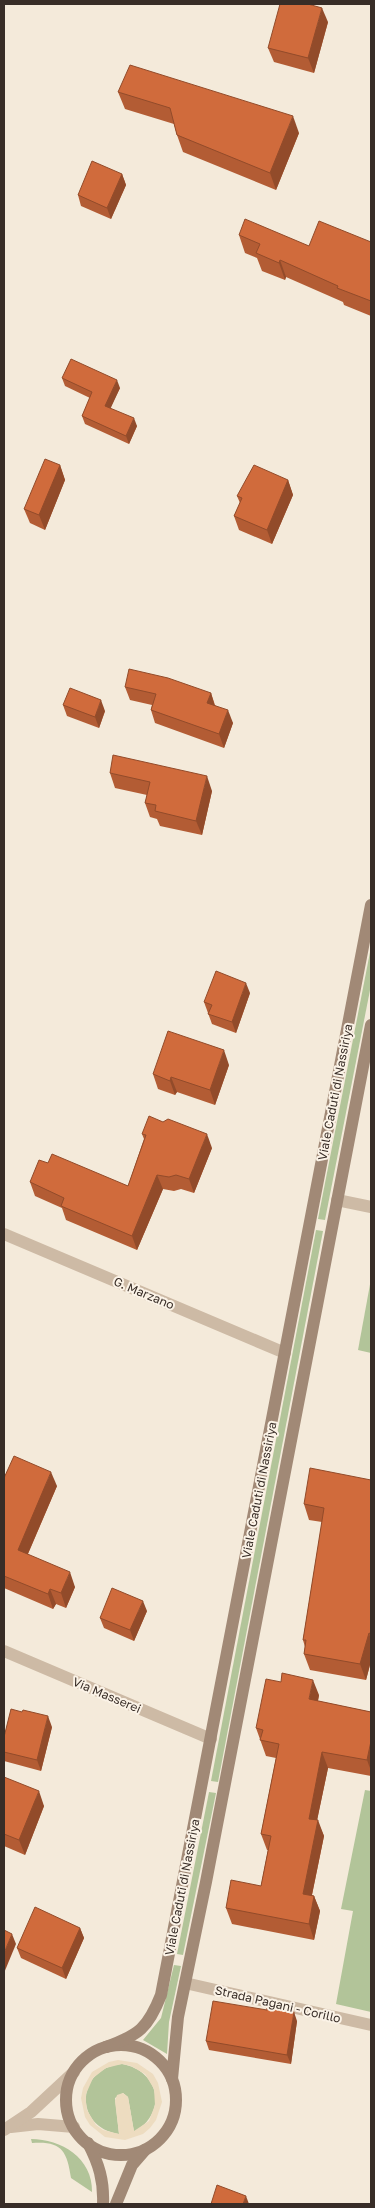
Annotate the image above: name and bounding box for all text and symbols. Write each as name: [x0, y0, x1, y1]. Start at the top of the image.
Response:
street label: Viale Caduti di Nassiriya: [314, 1022, 356, 1162]
street label: G. Marzano: [112, 1274, 176, 1312]
street label: Viale Caduti di Nassiriya: [238, 1420, 280, 1560]
street label: Via Masserei: [71, 1674, 143, 1716]
street label: Viale Caduti di Nassiriya: [161, 1817, 203, 1957]
street label: Strada Pagani - Corillo: [214, 1982, 342, 2026]

